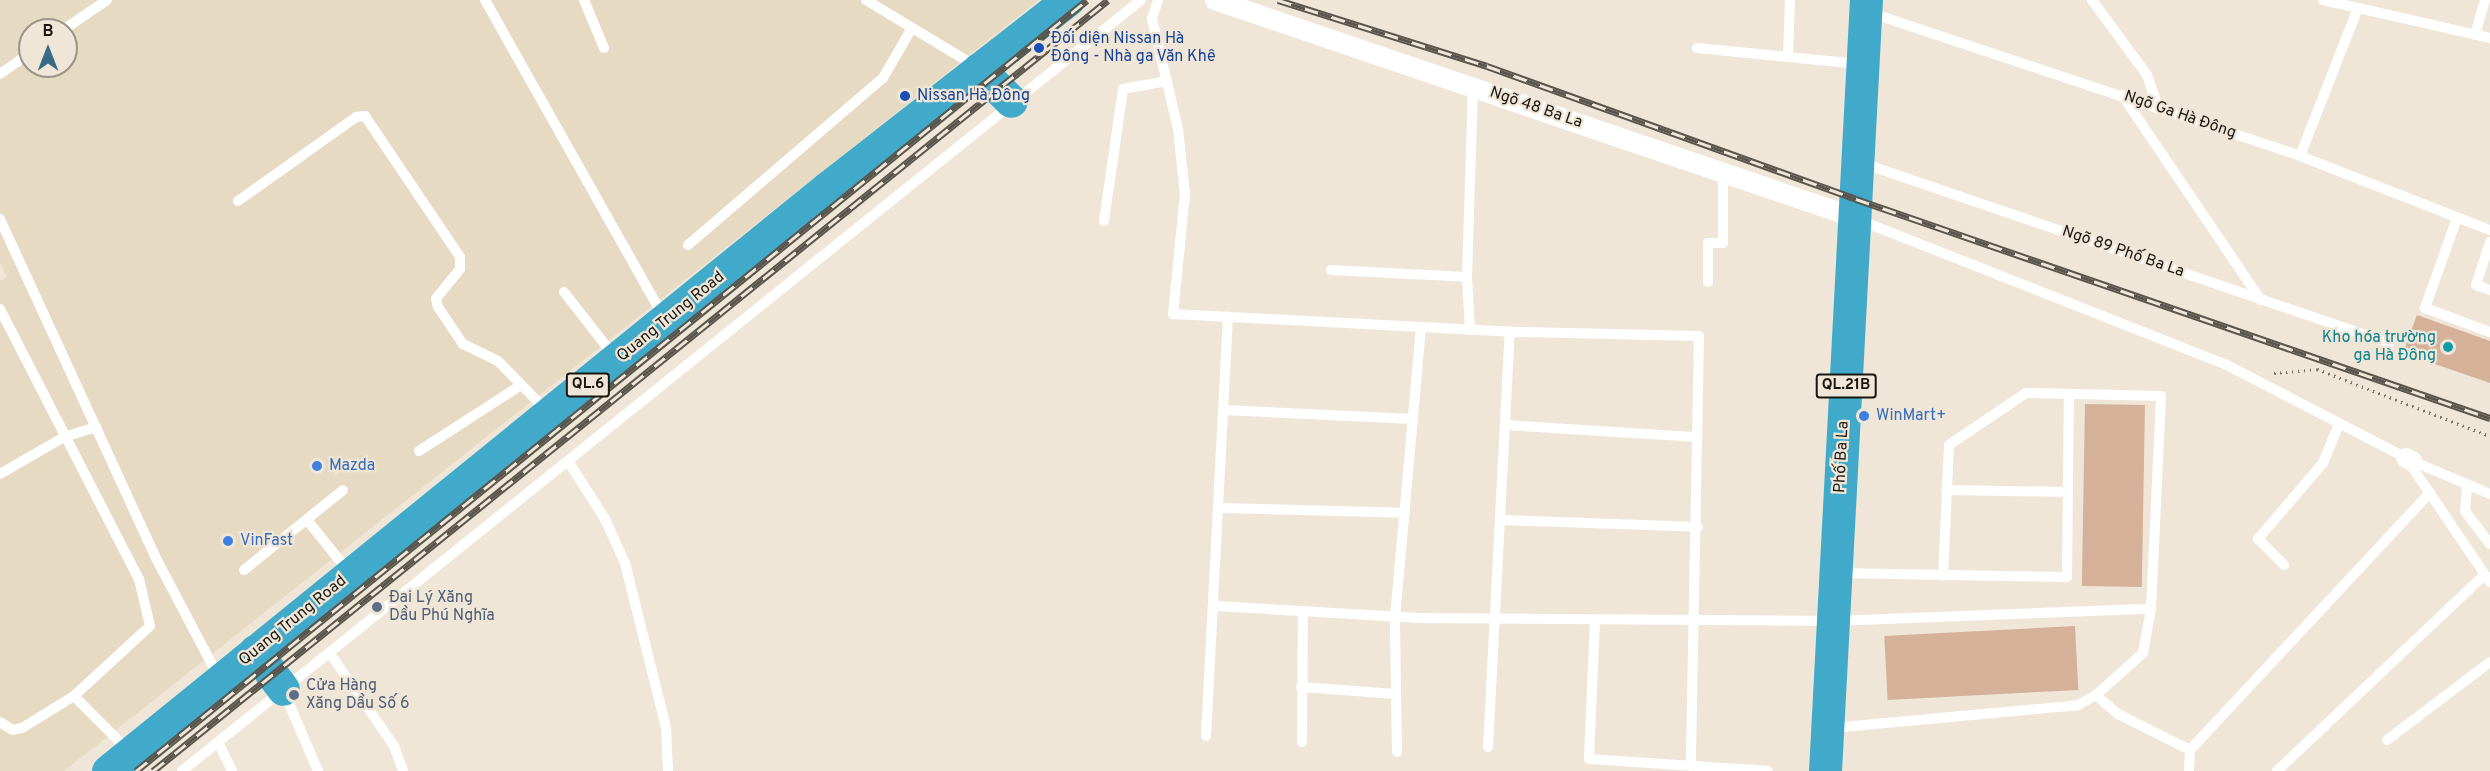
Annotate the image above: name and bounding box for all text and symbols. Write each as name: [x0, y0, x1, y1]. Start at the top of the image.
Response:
north arrow: [18, 18, 78, 78]
text: B: [42, 22, 54, 42]
place label: Đối diện Nissan Hà Đông - Nhà ga Văn Khê: [1051, 29, 1216, 67]
marker: Đối diện Nissan Hà Đông - Nhà ga Văn Khê: [1032, 41, 1046, 55]
street label: Ngõ 48 Ba La: [1487, 83, 1585, 133]
place label: Nissan Hà Đông: [917, 86, 1030, 106]
street label: Ngõ Ga Hà Đông: [2121, 87, 2239, 143]
marker: Nissan Hà Đông: [898, 89, 912, 103]
street label: Ngõ 89 Phố Ba La: [2059, 222, 2187, 282]
street label: Quang Trung Road: [613, 267, 729, 367]
place label: Kho hóa trường ga Hà Đông: [2322, 328, 2436, 366]
marker: Kho hóa trường ga Hà Đông: [2441, 340, 2455, 354]
road number: QL.6: [566, 373, 610, 397]
road number: QL.21B: [1814, 374, 1878, 398]
place label: WinMart+: [1876, 406, 1946, 426]
marker: WinMart+: [1857, 409, 1871, 423]
street label: Phố Ba La: [1831, 420, 1853, 494]
place label: Mazda: [329, 456, 375, 476]
marker: Mazda: [310, 459, 324, 473]
place label: VinFast: [240, 531, 293, 551]
marker: VinFast: [221, 534, 235, 548]
street label: Quang Trung Road: [235, 571, 351, 671]
place label: Đại Lý Xăng Dầu Phú Nghĩa: [389, 588, 495, 626]
marker: Đại Lý Xăng Dầu Phú Nghĩa: [370, 600, 384, 614]
place label: Cửa Hàng Xăng Dầu Số 6: [306, 676, 410, 714]
marker: Cửa Hàng Xăng Dầu Số 6: [287, 688, 301, 702]

